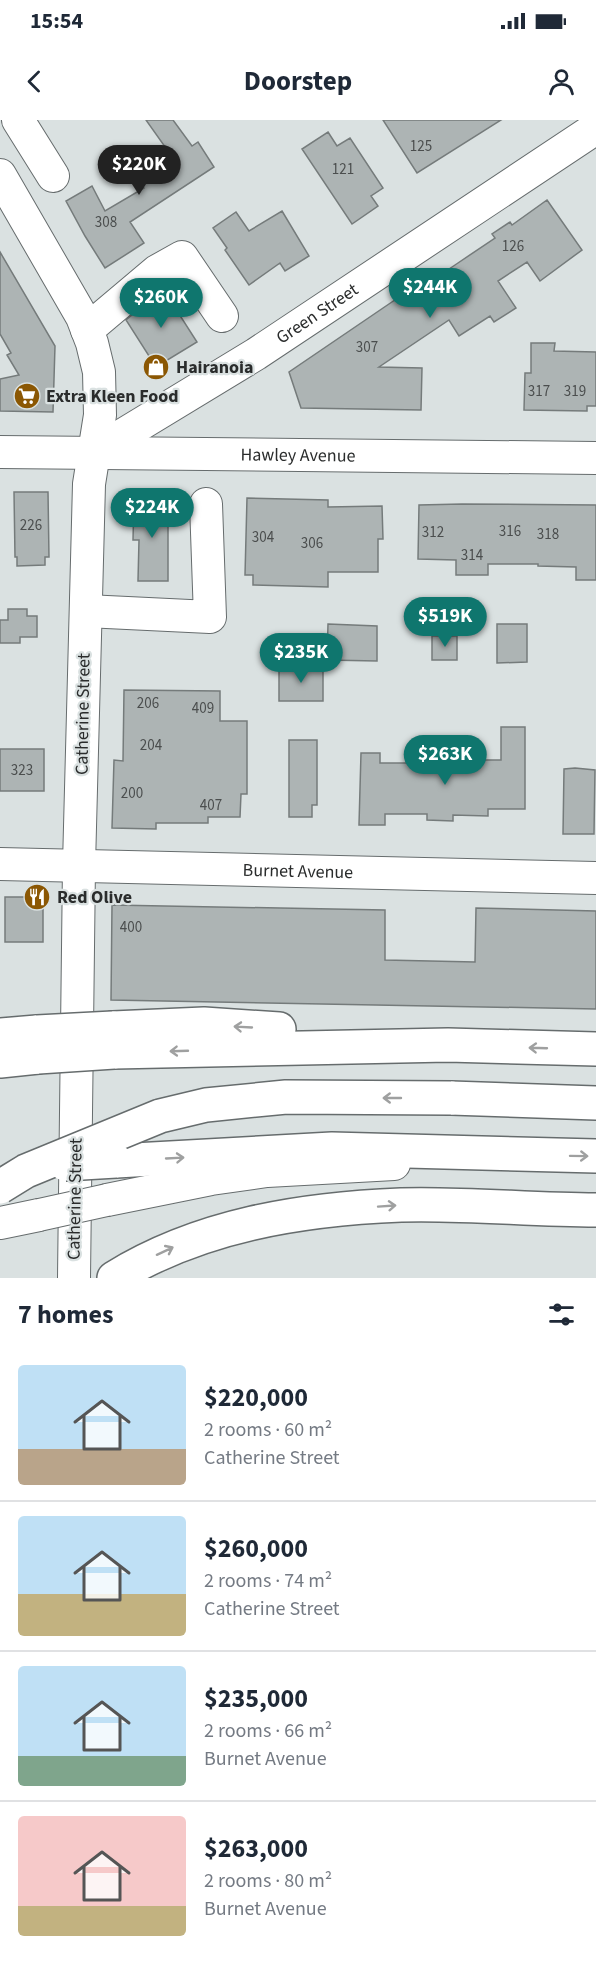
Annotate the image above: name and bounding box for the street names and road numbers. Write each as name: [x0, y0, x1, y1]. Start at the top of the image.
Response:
street label: Green Street: [271, 277, 363, 350]
street label: Hawley Avenue: [240, 442, 356, 468]
street label: Catherine Street: [69, 653, 97, 775]
street label: Burnet Avenue: [242, 857, 354, 885]
street label: Catherine Street: [61, 1138, 89, 1260]

